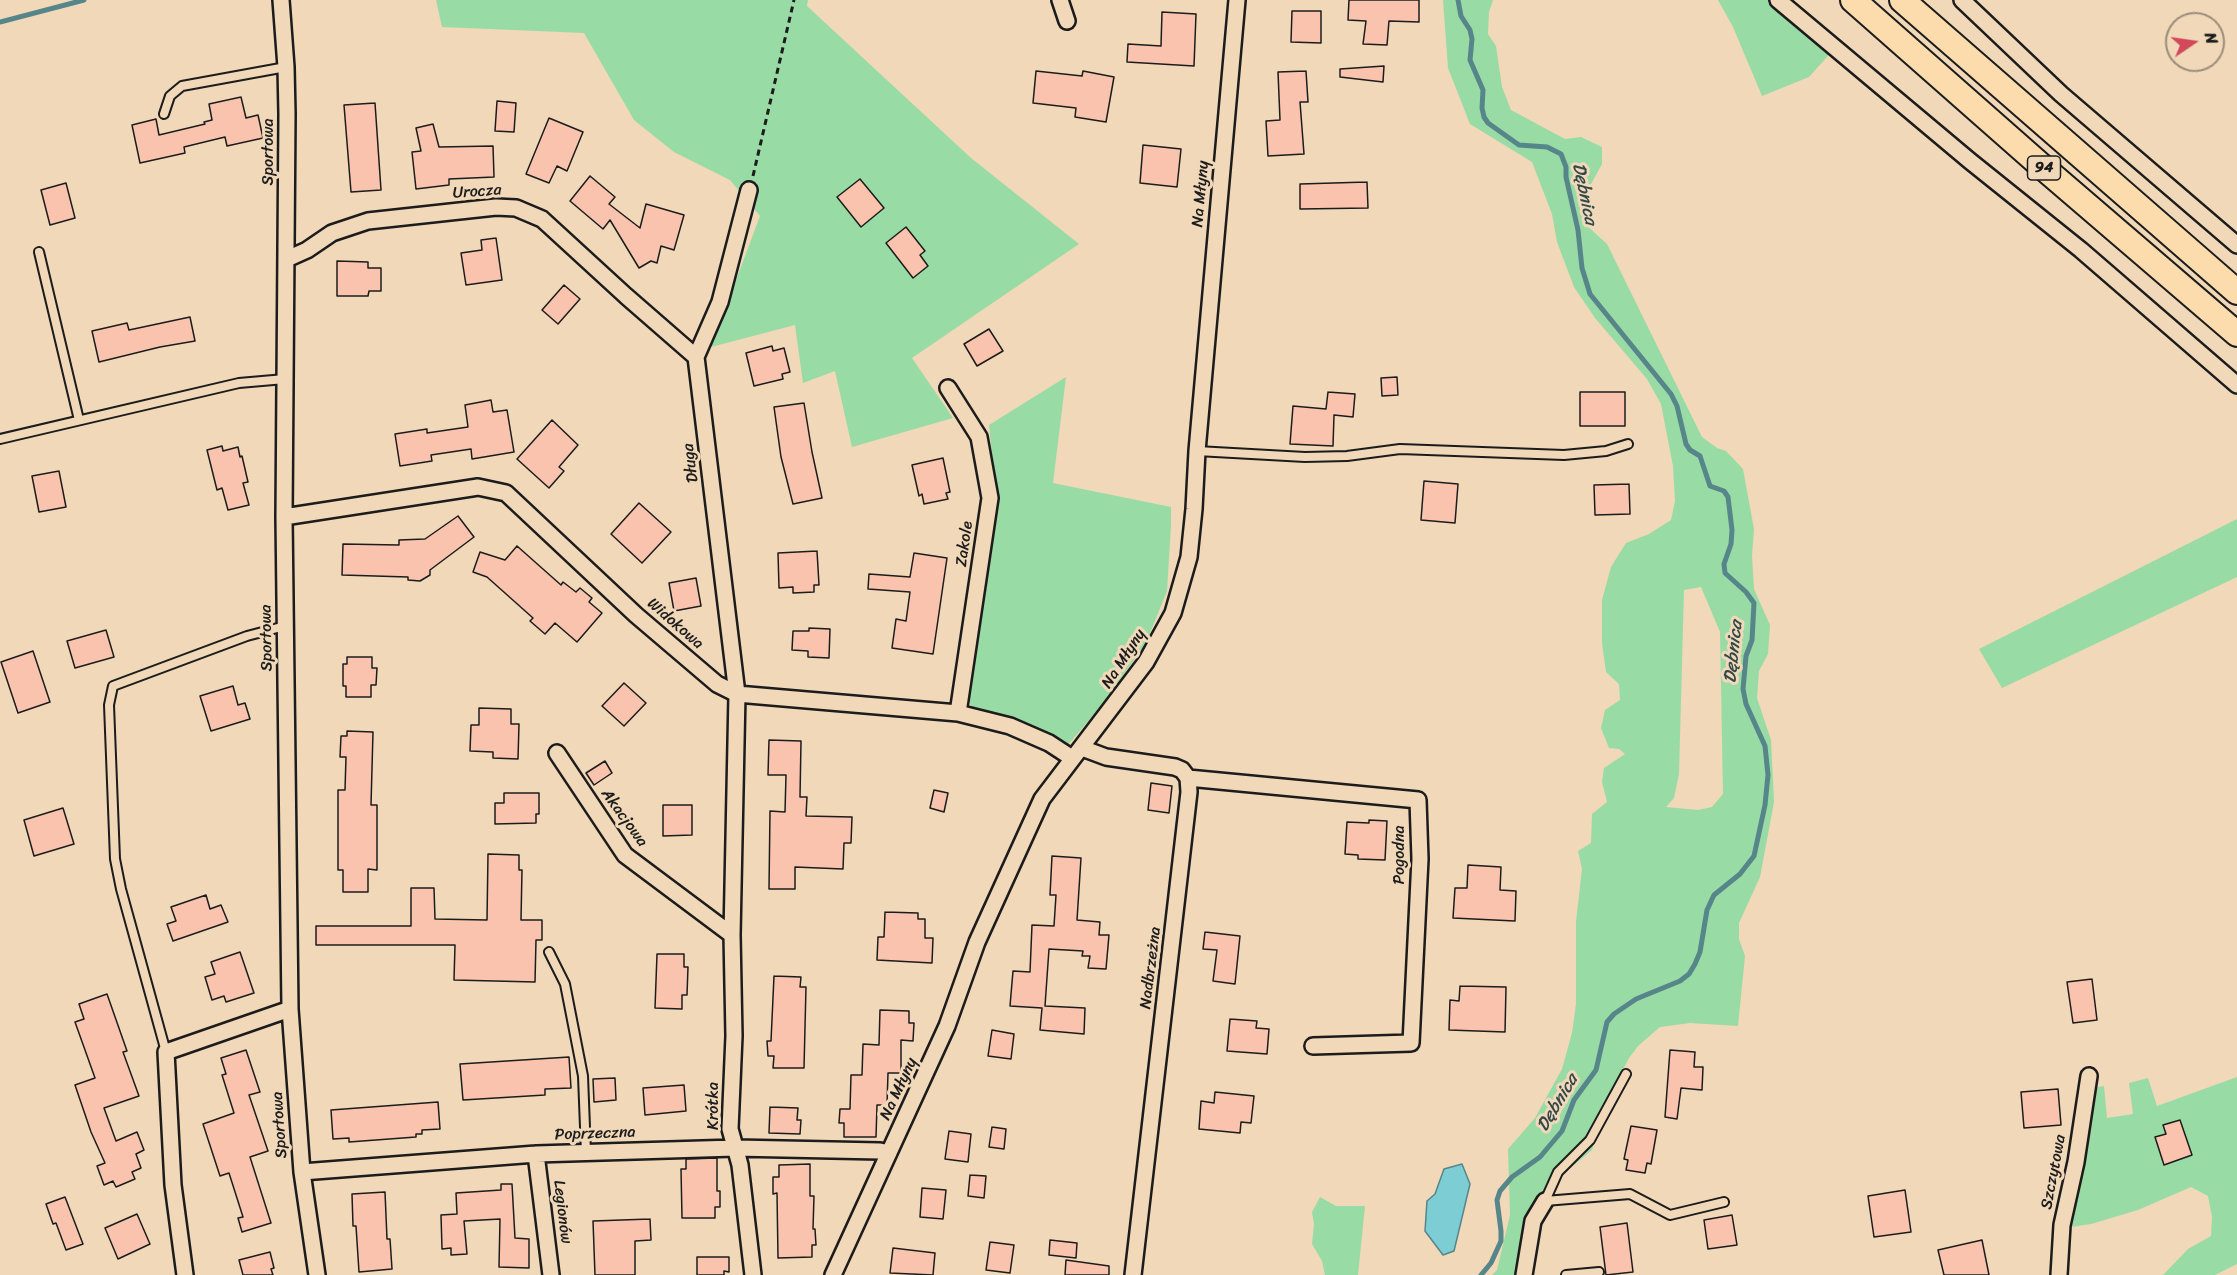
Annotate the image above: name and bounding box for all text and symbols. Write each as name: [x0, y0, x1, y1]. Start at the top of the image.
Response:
north arrow: [2165, 12, 2225, 72]
text: N: [2196, 30, 2226, 47]
street label: Sportowa: [259, 119, 279, 185]
road number: 94: [2028, 156, 2060, 180]
street label: Na Młyny: [1189, 160, 1213, 228]
water label: Dębnica: [1567, 161, 1601, 227]
street label: Urocza: [452, 181, 502, 203]
street label: Długa: [679, 442, 703, 484]
street label: Zakole: [952, 520, 978, 568]
street label: Widokowa: [643, 594, 707, 654]
street label: Sportowa: [257, 604, 277, 672]
water label: Dębnica: [1720, 620, 1748, 684]
street label: Na Młyny: [1098, 626, 1150, 692]
street label: Akacjowa: [597, 785, 651, 851]
street label: Pogodna: [1390, 825, 1410, 885]
street label: Nadbrzeżna: [1136, 926, 1166, 1010]
street label: Na Młyny: [876, 1055, 922, 1123]
water label: Dębnica: [1533, 1071, 1583, 1135]
street label: Krótka: [704, 1082, 724, 1130]
street label: Sportowa: [268, 1091, 292, 1159]
street label: Poprzeczna: [554, 1123, 636, 1145]
street label: Szczytowa: [2037, 1133, 2071, 1211]
street label: Legionów: [549, 1179, 575, 1245]

